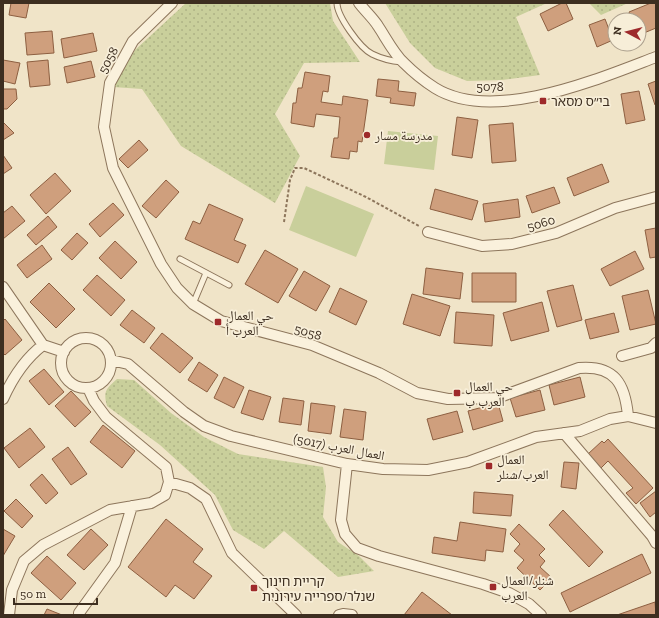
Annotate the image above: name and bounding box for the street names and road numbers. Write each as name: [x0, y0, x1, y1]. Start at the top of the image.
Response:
street label: 5058: [95, 44, 121, 76]
street label: 5078: [476, 79, 504, 94]
street label: 5060: [525, 212, 557, 234]
street label: 5058: [293, 321, 323, 343]
street label: العمال العرب (5017): [292, 431, 386, 464]

